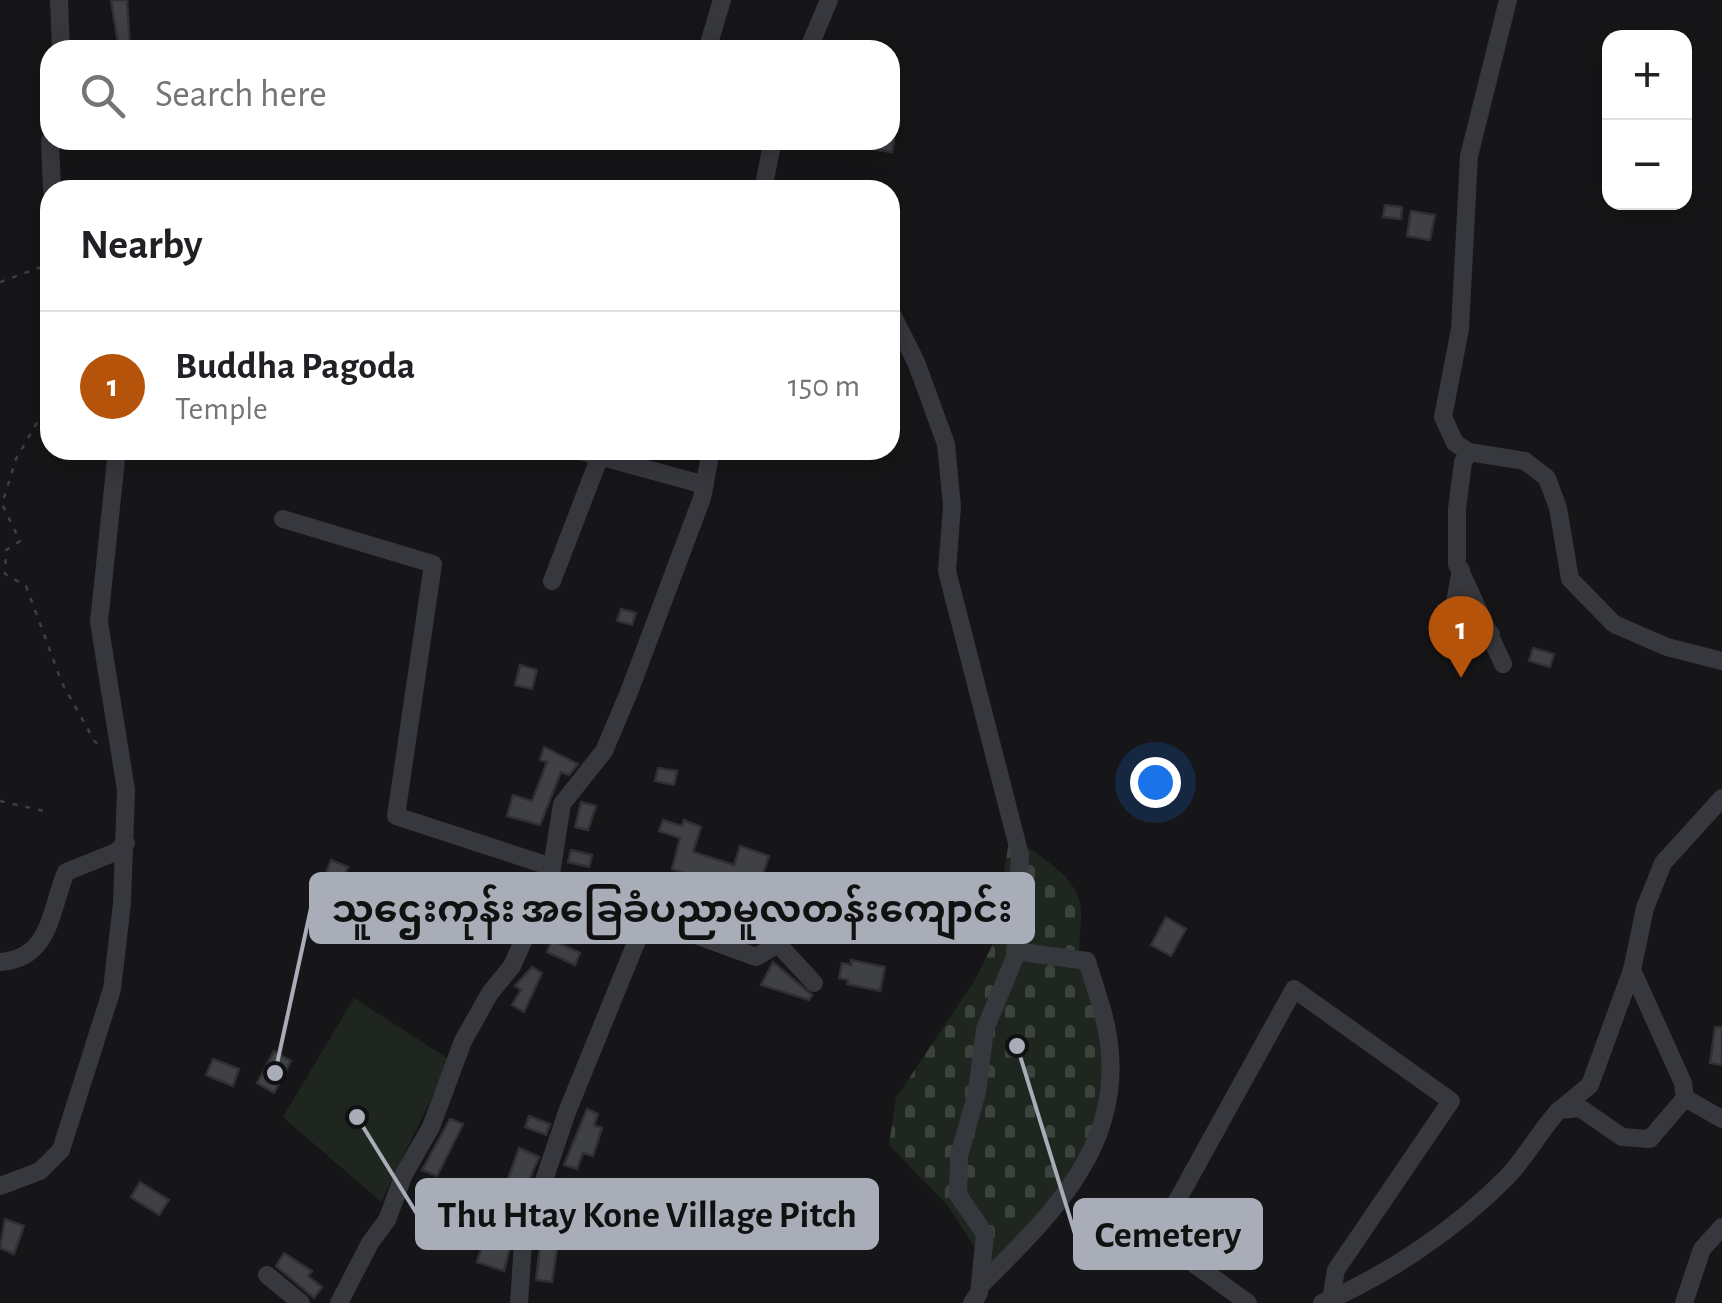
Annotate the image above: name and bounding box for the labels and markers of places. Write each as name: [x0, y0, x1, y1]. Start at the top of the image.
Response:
pin: 1: [1428, 596, 1494, 678]
callout: သူဌေးကုန်း အခြေခံပညာမူလတန်းကျောင်း: [311, 874, 1033, 942]
callout: Thu Htay Kone Village Pitch: [417, 1180, 877, 1248]
callout: Cemetery: [1075, 1200, 1261, 1268]

